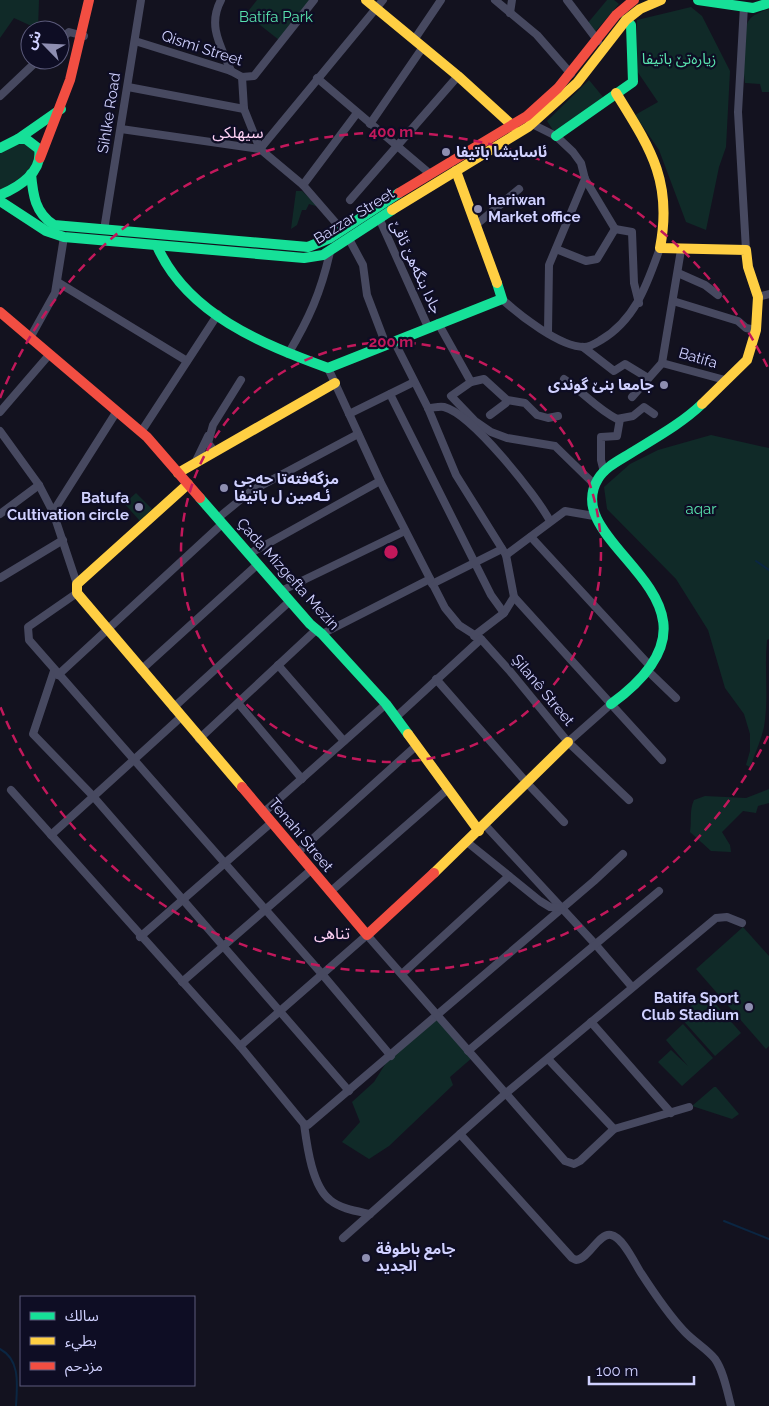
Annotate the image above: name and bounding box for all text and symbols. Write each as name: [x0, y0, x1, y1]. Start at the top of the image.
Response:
park label: Batifa Park: [239, 8, 313, 26]
north arrow: [20, 20, 70, 70]
street label: Qismi Street: [159, 26, 245, 70]
text: ش: [22, 28, 44, 52]
park label: زياره‌تێ باتيفا: [642, 50, 716, 68]
street label: Sihlke Road: [94, 71, 124, 155]
district label: سيهلكى: [212, 123, 264, 142]
text: 400 m: [369, 123, 413, 141]
place label: ئاسایشا باتیفا: [456, 143, 547, 161]
marker: ئاسایشا باتیفا: [440, 146, 452, 158]
street label: Bazzar Street: [310, 184, 398, 248]
place label: hariwan Market office: [488, 191, 580, 226]
marker: hariwan Market office: [472, 203, 484, 215]
street label: جادا بنگەهێ ئاڤێ: [386, 217, 446, 317]
text: 200 m: [369, 333, 413, 351]
street label: Batifa: [677, 344, 719, 372]
place label: جامعا بنێ گوندی: [548, 376, 655, 394]
marker: جامعا بنێ گوندی: [658, 379, 670, 391]
place label: مزگەفتەتا حەجی ئـەمین ل باتیفا: [234, 470, 339, 505]
marker: مزگەفتەتا حەجی ئـەمین ل باتیفا: [218, 482, 230, 494]
place label: Batufa Cultivation circle: [7, 489, 129, 524]
park label: aqar: [686, 500, 717, 518]
marker: Batufa Cultivation circle: [133, 501, 145, 513]
street label: Çada Mizgefta Mezin: [233, 514, 343, 634]
centre of rings: [382, 543, 400, 561]
street label: Şílanê Street: [508, 651, 578, 729]
street label: Tenahi Street: [265, 795, 337, 875]
district label: تناهى: [314, 924, 350, 943]
place label: Batifa Sport Club Stadium: [641, 989, 739, 1024]
marker: Batifa Sport Club Stadium: [743, 1001, 755, 1013]
place label: جامع باطوفة الجديد: [376, 1240, 456, 1275]
marker: جامع باطوفة الجديد: [360, 1252, 372, 1264]
legend: [20, 1296, 195, 1386]
text: سالك: [65, 1307, 99, 1325]
text: بطيء: [65, 1332, 97, 1352]
scale bar: [589, 1354, 694, 1386]
text: مزدحم: [65, 1357, 103, 1377]
text: 100 m: [596, 1362, 638, 1380]

